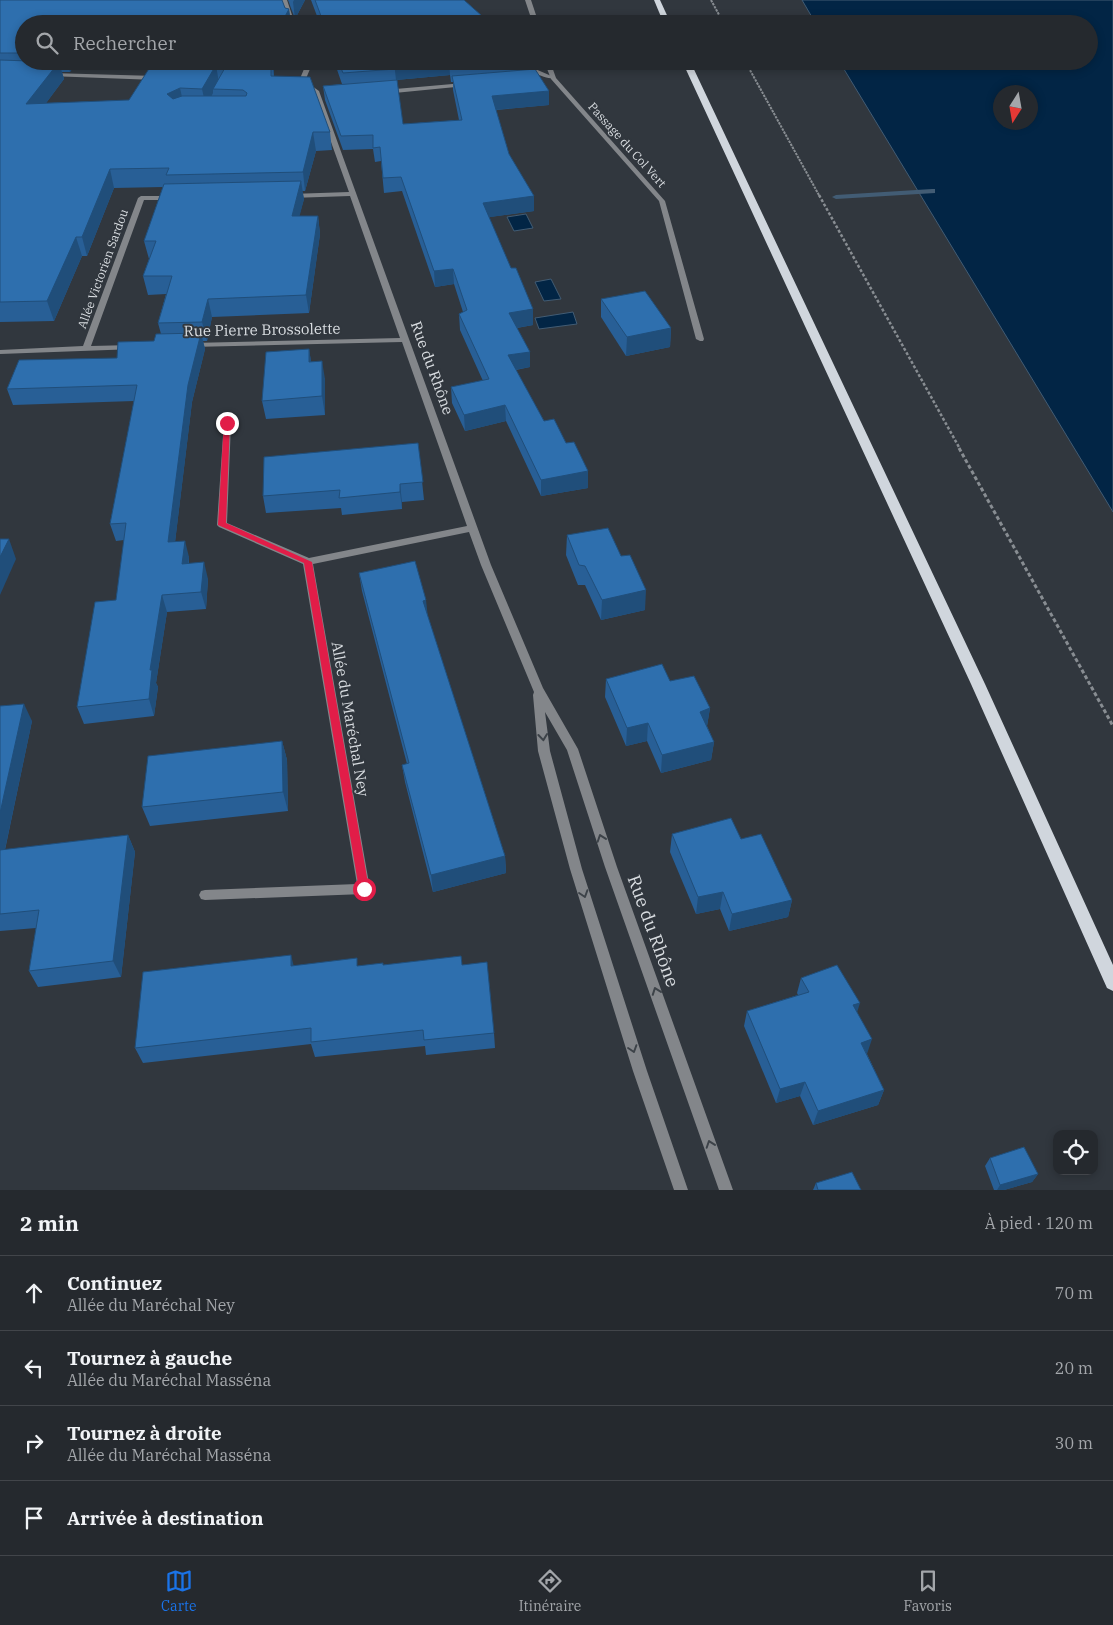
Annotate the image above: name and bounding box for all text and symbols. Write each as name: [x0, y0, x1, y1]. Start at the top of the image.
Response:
search box: [15, 15, 1098, 70]
icon: search: [33, 29, 61, 57]
text: Rechercher: [73, 31, 176, 55]
north arrow: [993, 85, 1038, 130]
street label: Passage du Col Vert: [585, 99, 670, 190]
street label: Allée Victorien Sardou: [74, 206, 131, 331]
street label: Rue du Rhône: [407, 318, 458, 417]
street label: Rue Pierre Brossolette: [183, 319, 341, 340]
route end: [216, 412, 239, 435]
street label: Allée du Maréchal Ney: [327, 640, 374, 798]
one-way arrow: [537, 734, 548, 742]
one-way arrow: [597, 834, 607, 843]
street label: Rue du Rhône: [623, 872, 684, 990]
route start: [353, 878, 376, 901]
one-way arrow: [579, 890, 589, 898]
one-way arrow: [652, 987, 662, 996]
one-way arrow: [628, 1045, 638, 1053]
map controls: [1053, 1130, 1098, 1175]
button: locate: [1053, 1130, 1098, 1175]
one-way arrow: [706, 1140, 716, 1149]
text: 2 min: [20, 1209, 79, 1237]
text: À pied · 120 m: [985, 1213, 1093, 1233]
text: Continuez: [67, 1271, 162, 1295]
icon: ahead: [20, 1279, 48, 1307]
text: 70 m: [1055, 1283, 1093, 1303]
text: Allée du Maréchal Ney: [67, 1295, 235, 1315]
text: Tournez à gauche: [67, 1346, 232, 1370]
icon: left: [20, 1354, 48, 1382]
text: 20 m: [1055, 1358, 1093, 1378]
text: Allée du Maréchal Masséna: [67, 1370, 271, 1390]
text: Tournez à droite: [67, 1421, 222, 1445]
icon: right: [20, 1429, 48, 1457]
text: 30 m: [1055, 1433, 1093, 1453]
text: Allée du Maréchal Masséna: [67, 1445, 271, 1465]
icon: arrive: [20, 1504, 48, 1532]
text: Arrivée à destination: [67, 1506, 264, 1530]
tab: Carte: [161, 1567, 197, 1615]
tab: Itinéraire: [519, 1567, 581, 1615]
tab: Favoris: [904, 1567, 952, 1615]

